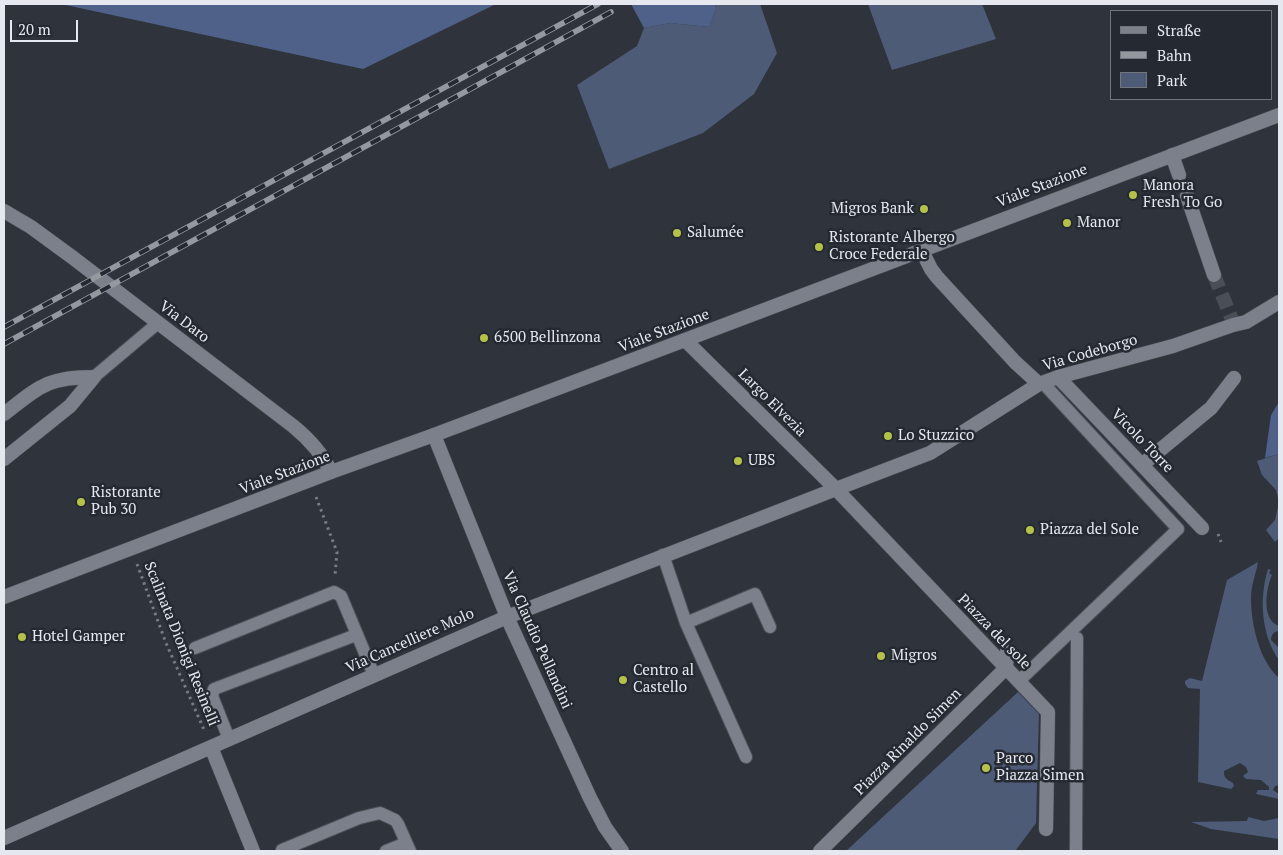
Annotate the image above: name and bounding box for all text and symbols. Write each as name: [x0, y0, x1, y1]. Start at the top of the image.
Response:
scale bar: [12, 10, 80, 42]
legend: [1110, 10, 1273, 100]
text: 20 m: [18, 19, 51, 39]
text: Straße: [1157, 20, 1201, 40]
text: Bahn: [1157, 45, 1192, 65]
text: Park: [1157, 70, 1187, 90]
street label: Viale Stazione: [994, 160, 1090, 212]
place label: Manora Fresh To Go: [1143, 177, 1222, 212]
marker: Manora Fresh To Go: [1127, 189, 1139, 201]
place label: Migros Bank: [831, 200, 914, 218]
marker: Migros Bank: [918, 203, 930, 215]
place label: Manor: [1077, 214, 1121, 232]
marker: Manor: [1061, 217, 1073, 229]
place label: Salumée: [687, 224, 744, 242]
marker: Salumée: [671, 227, 683, 239]
place label: Ristorante Albergo Croce Federale: [829, 229, 955, 264]
marker: Ristorante Albergo Croce Federale: [813, 241, 825, 253]
street label: Via Daro: [155, 297, 213, 347]
street label: Viale Stazione: [616, 305, 712, 357]
place label: 6500 Bellinzona: [494, 329, 601, 347]
street label: Via Codeborgo: [1040, 331, 1140, 375]
marker: 6500 Bellinzona: [478, 332, 490, 344]
street label: Largo Elvezia: [734, 365, 810, 441]
street label: Vicolo Torre: [1107, 405, 1177, 477]
place label: Lo Stuzzico: [898, 427, 974, 445]
marker: Lo Stuzzico: [882, 430, 894, 442]
street label: Viale Stazione: [237, 447, 333, 499]
place label: UBS: [748, 452, 775, 470]
marker: UBS: [732, 455, 744, 467]
place label: Ristorante Pub 30: [91, 484, 161, 519]
marker: Ristorante Pub 30: [75, 496, 87, 508]
place label: Piazza del Sole: [1040, 521, 1139, 539]
marker: Piazza del Sole: [1024, 524, 1036, 536]
street label: Scalinata Dionigi Resinelli: [140, 559, 222, 729]
street label: Via Claudio Pellandini: [498, 568, 576, 712]
street label: Piazza del sole: [954, 591, 1034, 673]
street label: Via Cancelliere Molo: [343, 605, 477, 677]
place label: Hotel Gamper: [32, 628, 125, 646]
marker: Hotel Gamper: [16, 631, 28, 643]
place label: Migros: [891, 647, 937, 665]
marker: Migros: [875, 650, 887, 662]
place label: Centro al Castello: [633, 662, 694, 697]
marker: Centro al Castello: [617, 674, 629, 686]
street label: Piazza Rinaldo Simen: [851, 685, 965, 799]
place label: Parco Piazza Simen: [996, 750, 1084, 785]
marker: Parco Piazza Simen: [980, 762, 992, 774]

